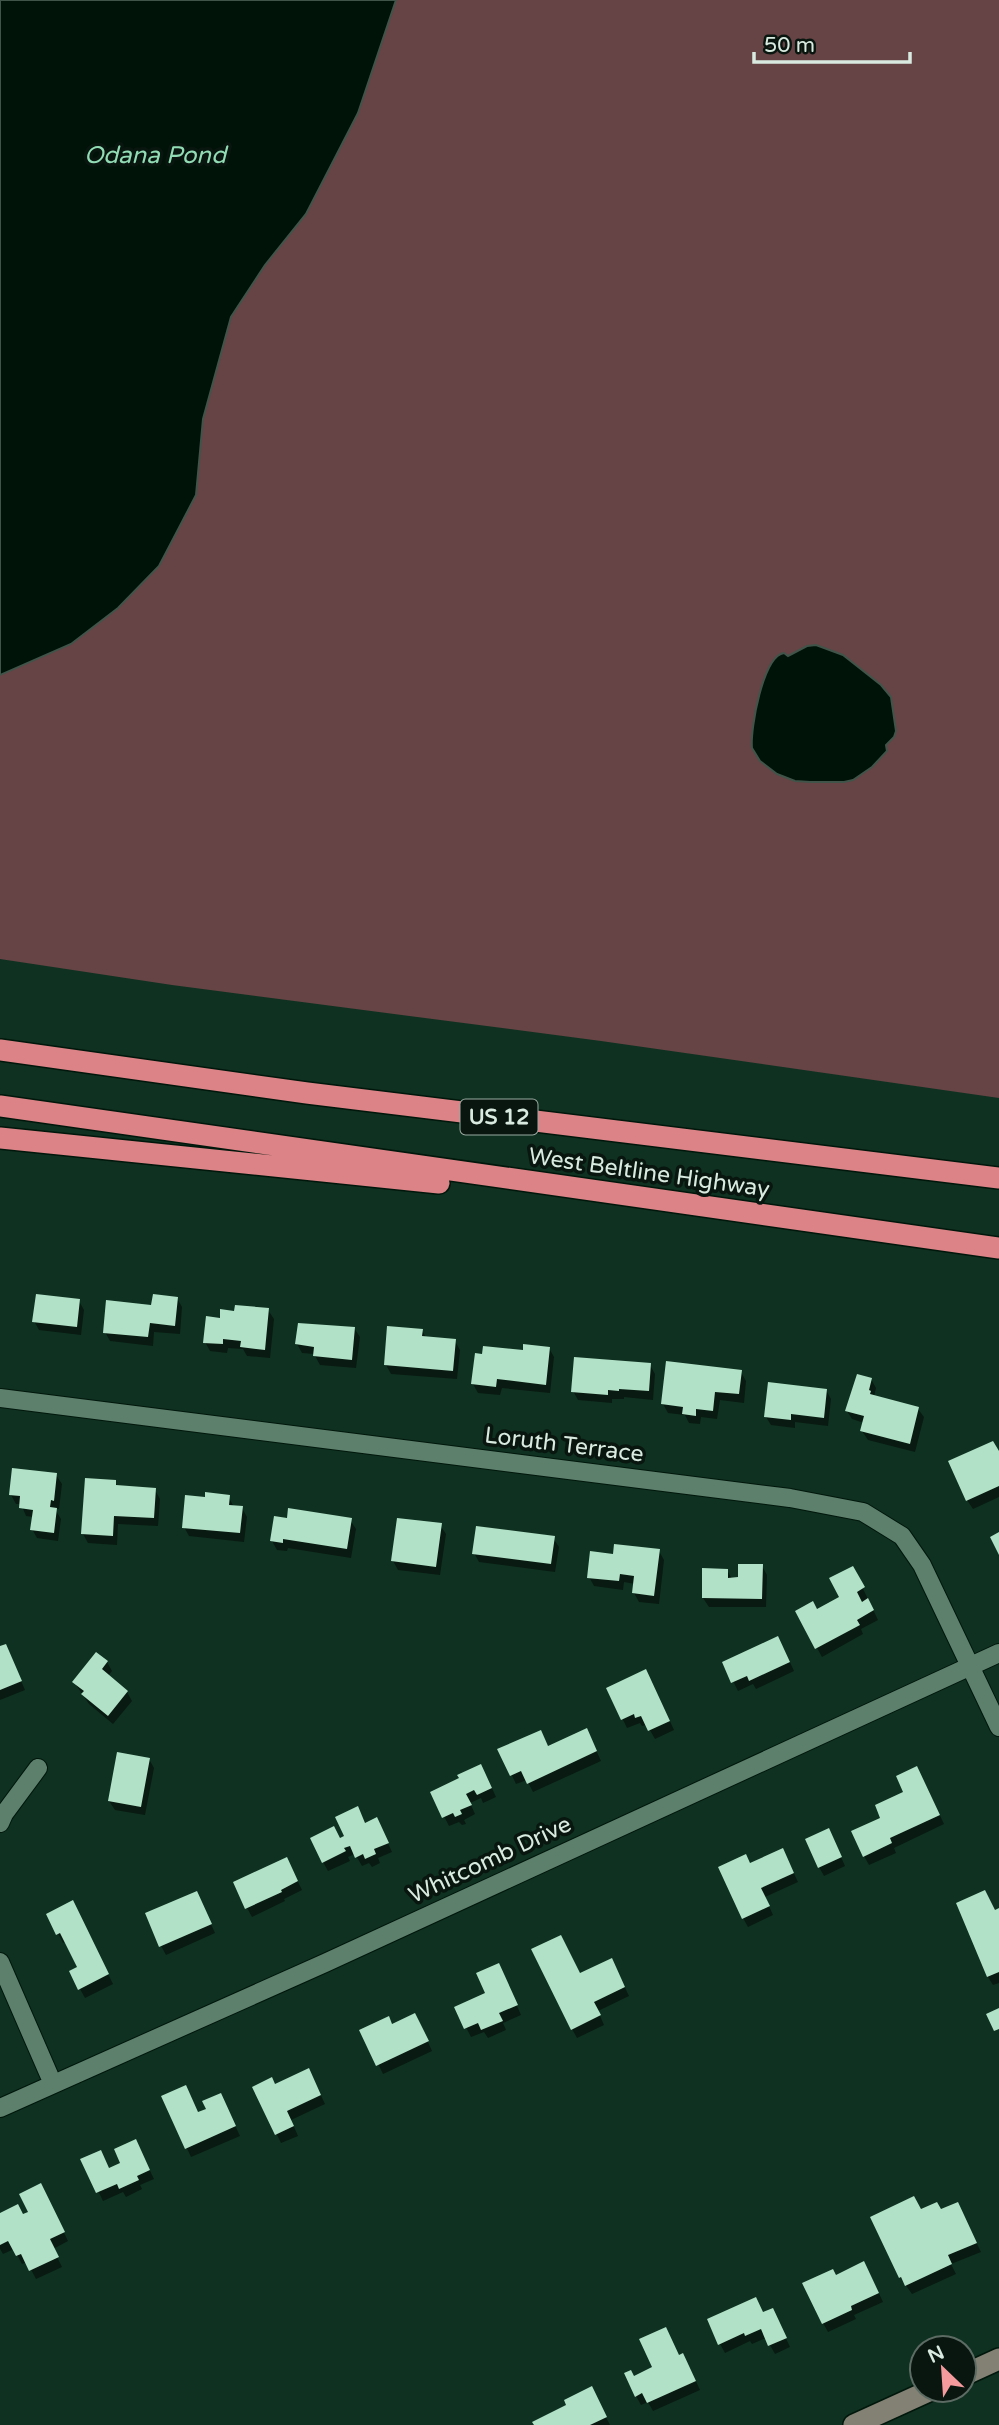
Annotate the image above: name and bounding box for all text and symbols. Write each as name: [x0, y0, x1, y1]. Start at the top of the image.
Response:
scale bar: [754, 21, 910, 65]
text: 50 m: [764, 33, 815, 58]
water label: Odana Pond: [84, 141, 229, 170]
road number: US 12: [461, 1100, 538, 1134]
street label: West Beltline Highway: [527, 1142, 771, 1204]
street label: Loruth Terrace: [483, 1421, 645, 1469]
street label: Whitcomb Drive: [404, 1810, 576, 1910]
north arrow: [908, 2334, 978, 2404]
text: N: [925, 2341, 948, 2368]

